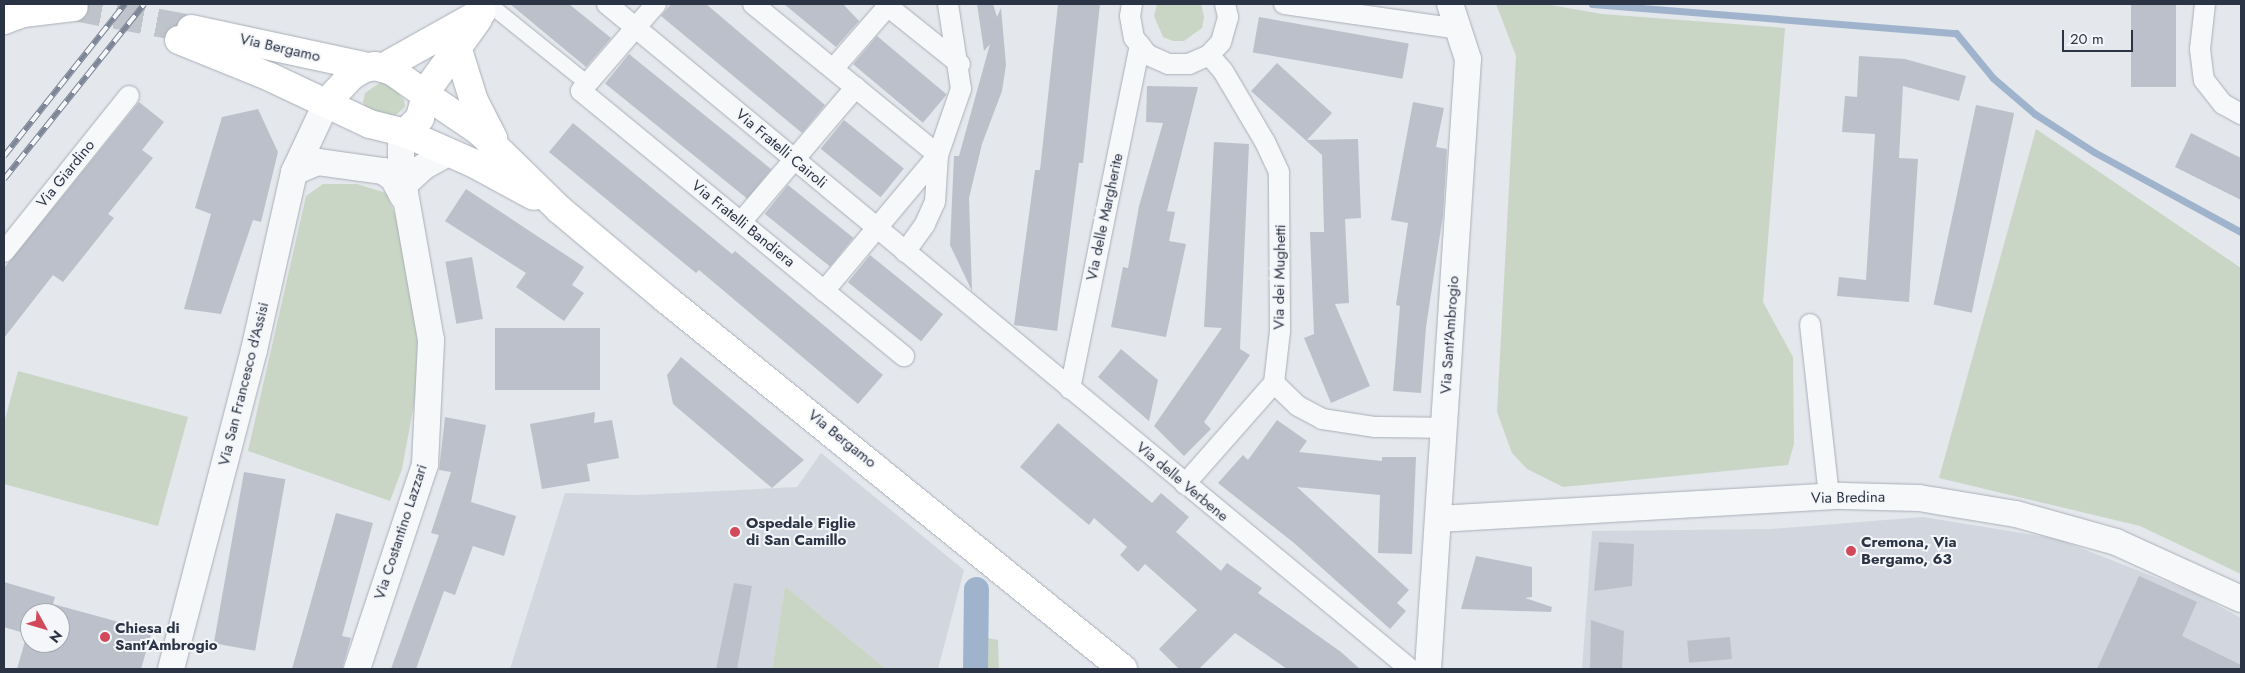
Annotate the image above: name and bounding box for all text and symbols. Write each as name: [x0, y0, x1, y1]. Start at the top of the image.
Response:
scale bar: [2065, 20, 2136, 52]
text: 20 m: [2070, 28, 2104, 50]
street label: Via Bergamo: [238, 30, 322, 66]
street label: Via Fratelli Cairoli: [732, 106, 830, 192]
street label: Via Giardino: [33, 137, 99, 211]
street label: Via delle Margherite: [1083, 152, 1127, 282]
street label: Via Fratelli Bandiera: [688, 177, 798, 271]
street label: Via dei Mughetti: [1270, 224, 1290, 330]
street label: Via Sant'Ambrogio: [1437, 275, 1463, 395]
street label: Via San Francesco d'Assisi: [215, 300, 273, 468]
street label: Via Bergamo: [804, 406, 880, 472]
street label: Via delle Verbene: [1132, 438, 1232, 526]
street label: Via Costantino Lazzari: [371, 462, 431, 602]
street label: Via Bredina: [1811, 488, 1885, 508]
place label: Ospedale Figlie di San Camillo: [746, 514, 856, 549]
marker: Ospedale Figlie di San Camillo: [728, 525, 742, 539]
place label: Cremona, Via Bergamo, 63: [1861, 533, 1957, 568]
marker: Cremona, Via Bergamo, 63: [1845, 545, 1857, 557]
north arrow: [20, 603, 70, 653]
place label: Chiesa di Sant'Ambrogio: [115, 619, 218, 654]
text: N: [45, 626, 67, 647]
marker: Chiesa di Sant'Ambrogio: [99, 631, 111, 643]

